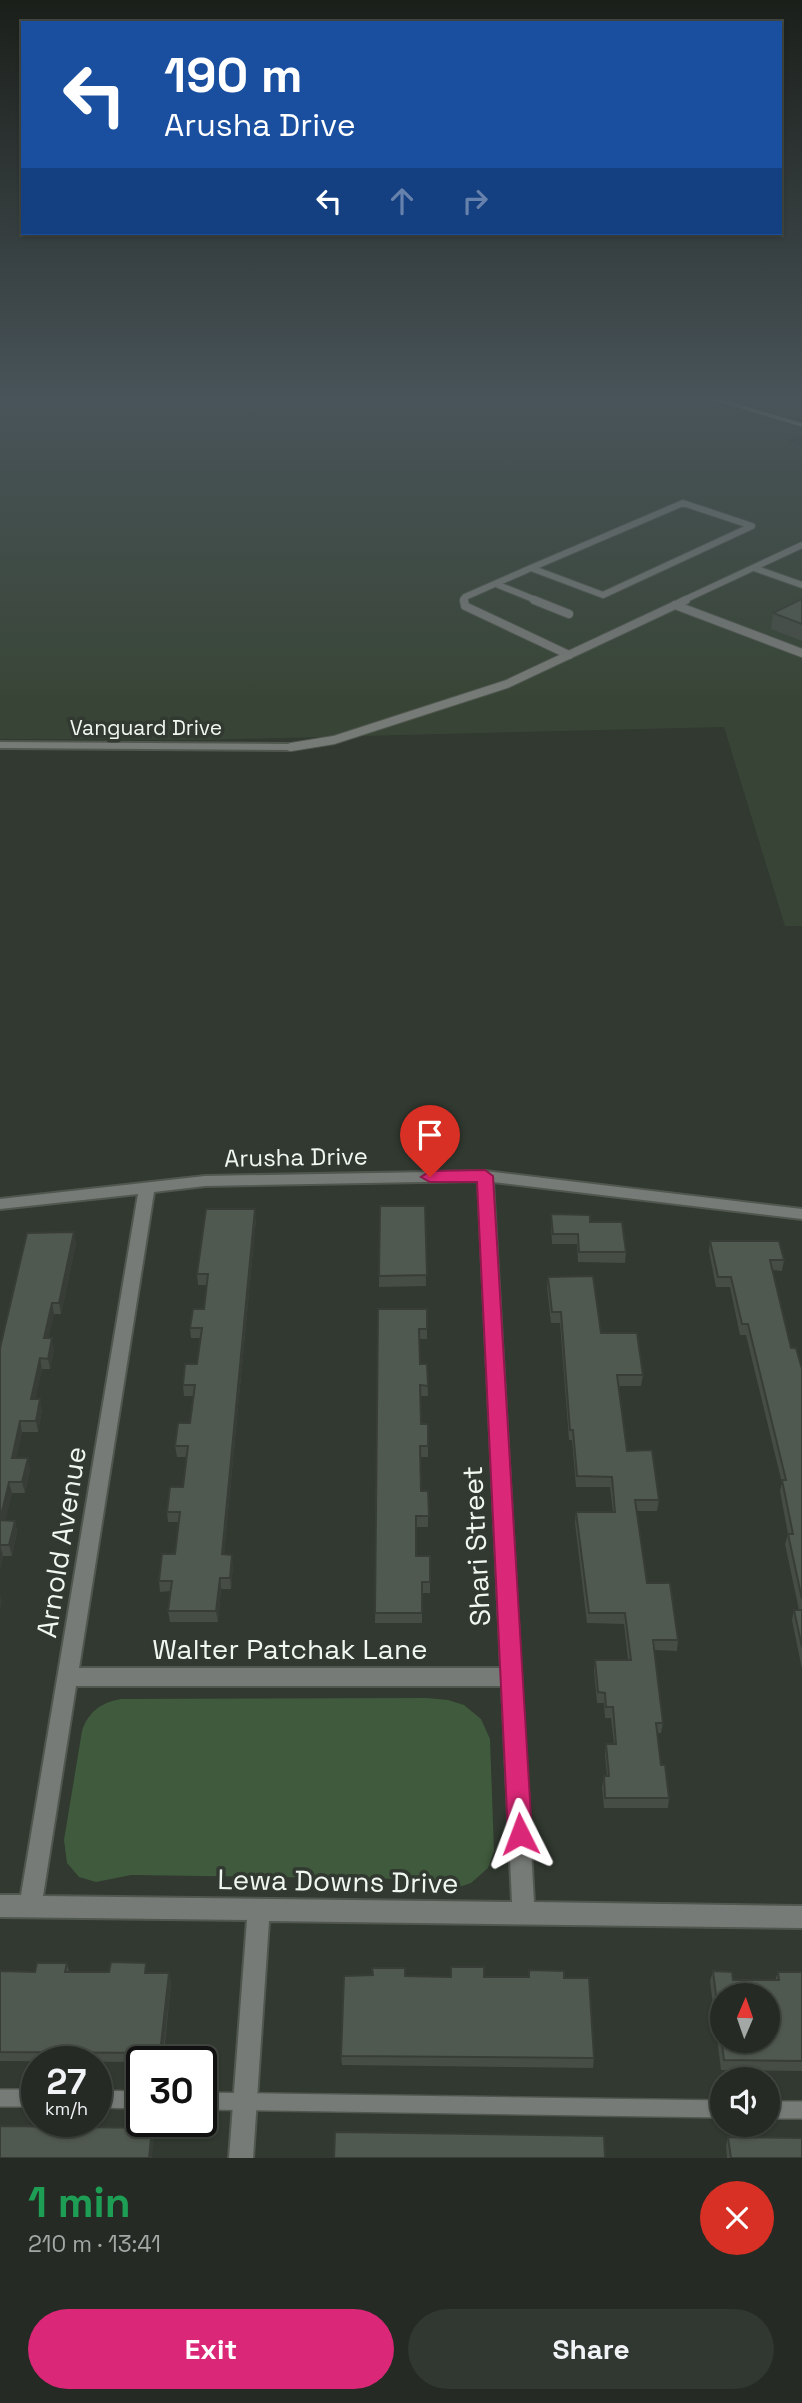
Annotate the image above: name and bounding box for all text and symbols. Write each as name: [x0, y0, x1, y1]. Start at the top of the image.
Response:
text: 190 m: [164, 44, 302, 106]
icon: left: [49, 49, 140, 140]
text: Arusha Drive: [164, 105, 356, 145]
icon: left: [310, 182, 348, 220]
icon: ahead: [383, 182, 421, 220]
icon: right: [456, 182, 494, 220]
street label: Vanguard Drive: [70, 714, 222, 741]
pin: [400, 1105, 460, 1177]
icon: arrive: [411, 1116, 449, 1154]
street label: Arusha Drive: [224, 1140, 368, 1174]
street label: Arnold Avenue: [28, 1444, 94, 1640]
street label: Shari Street: [454, 1465, 498, 1627]
street label: Walter Patchak Lane: [152, 1631, 428, 1667]
position arrow: [483, 1797, 557, 1871]
street label: Lewa Downs Drive: [217, 1861, 459, 1901]
north arrow: [710, 1983, 780, 2053]
map controls: [710, 1983, 780, 2137]
speed limit sign: 30: [126, 2046, 217, 2137]
text: 27: [47, 2060, 86, 2104]
button: sound: [710, 2067, 780, 2137]
text: km/h: [45, 2097, 88, 2120]
text: 1 min: [28, 2176, 131, 2229]
button: close: [700, 2181, 774, 2255]
text: 210 m · 13:41: [28, 2229, 161, 2259]
button: Exit: [28, 2309, 394, 2389]
button: Share: [408, 2309, 774, 2389]

